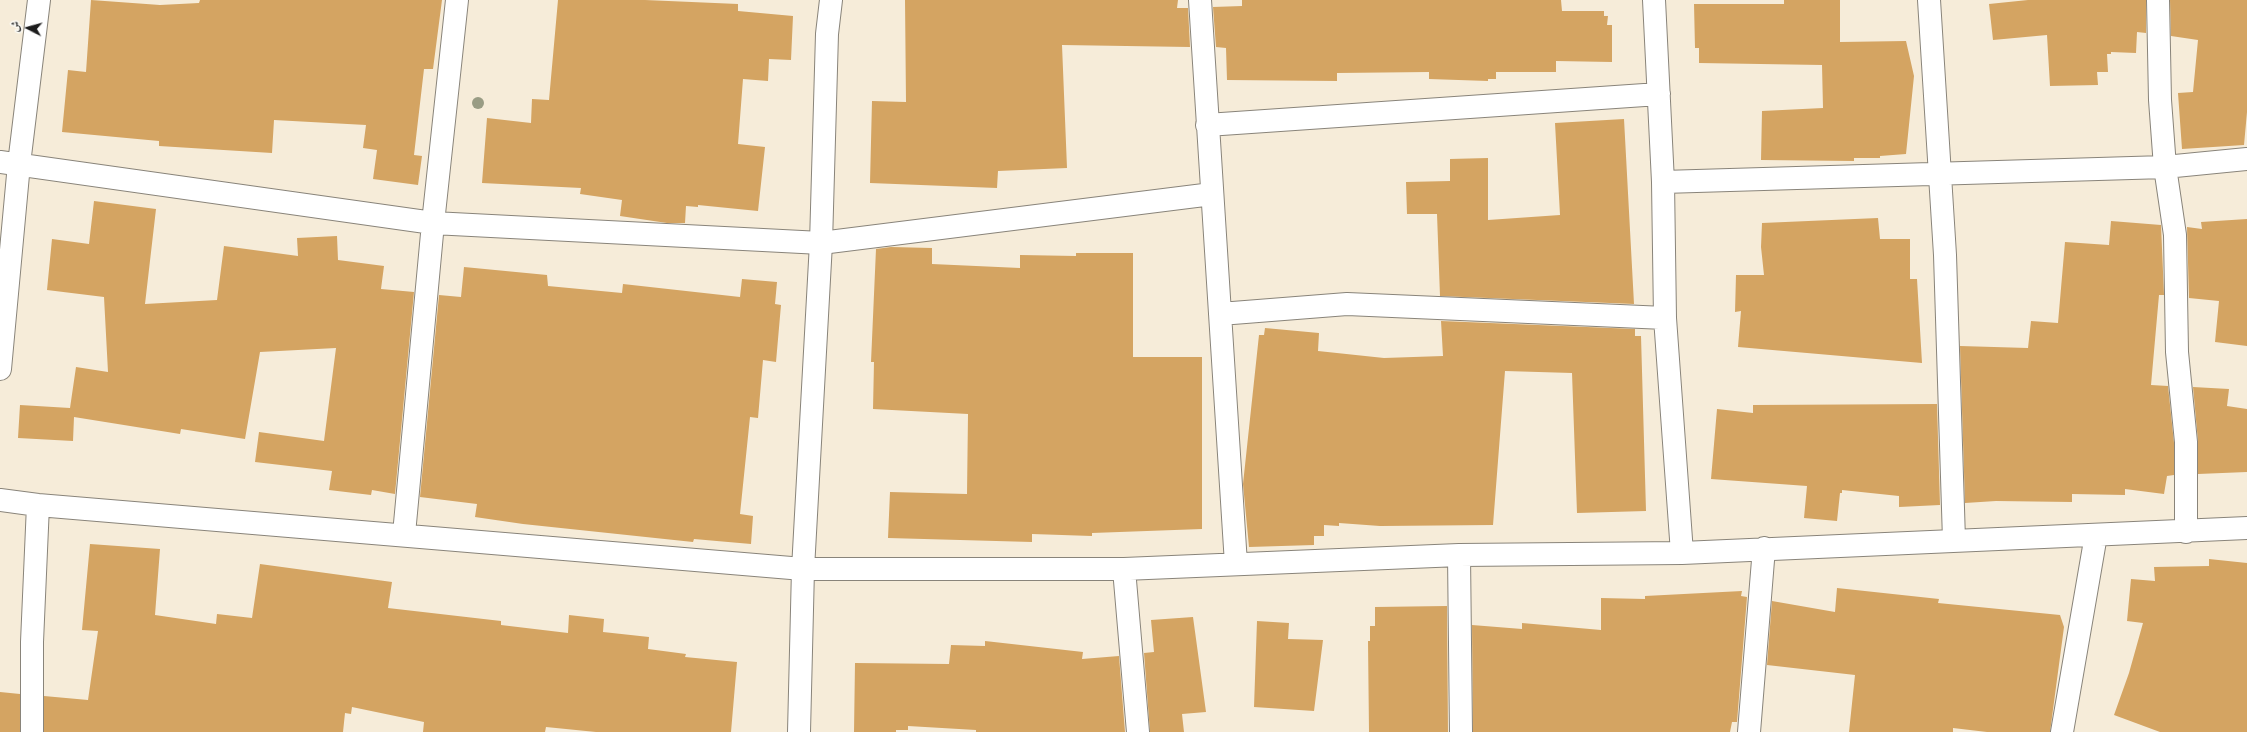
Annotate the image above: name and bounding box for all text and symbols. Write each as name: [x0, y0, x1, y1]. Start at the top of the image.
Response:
north arrow: [8, 8, 48, 48]
text: ش: [8, 20, 24, 33]

